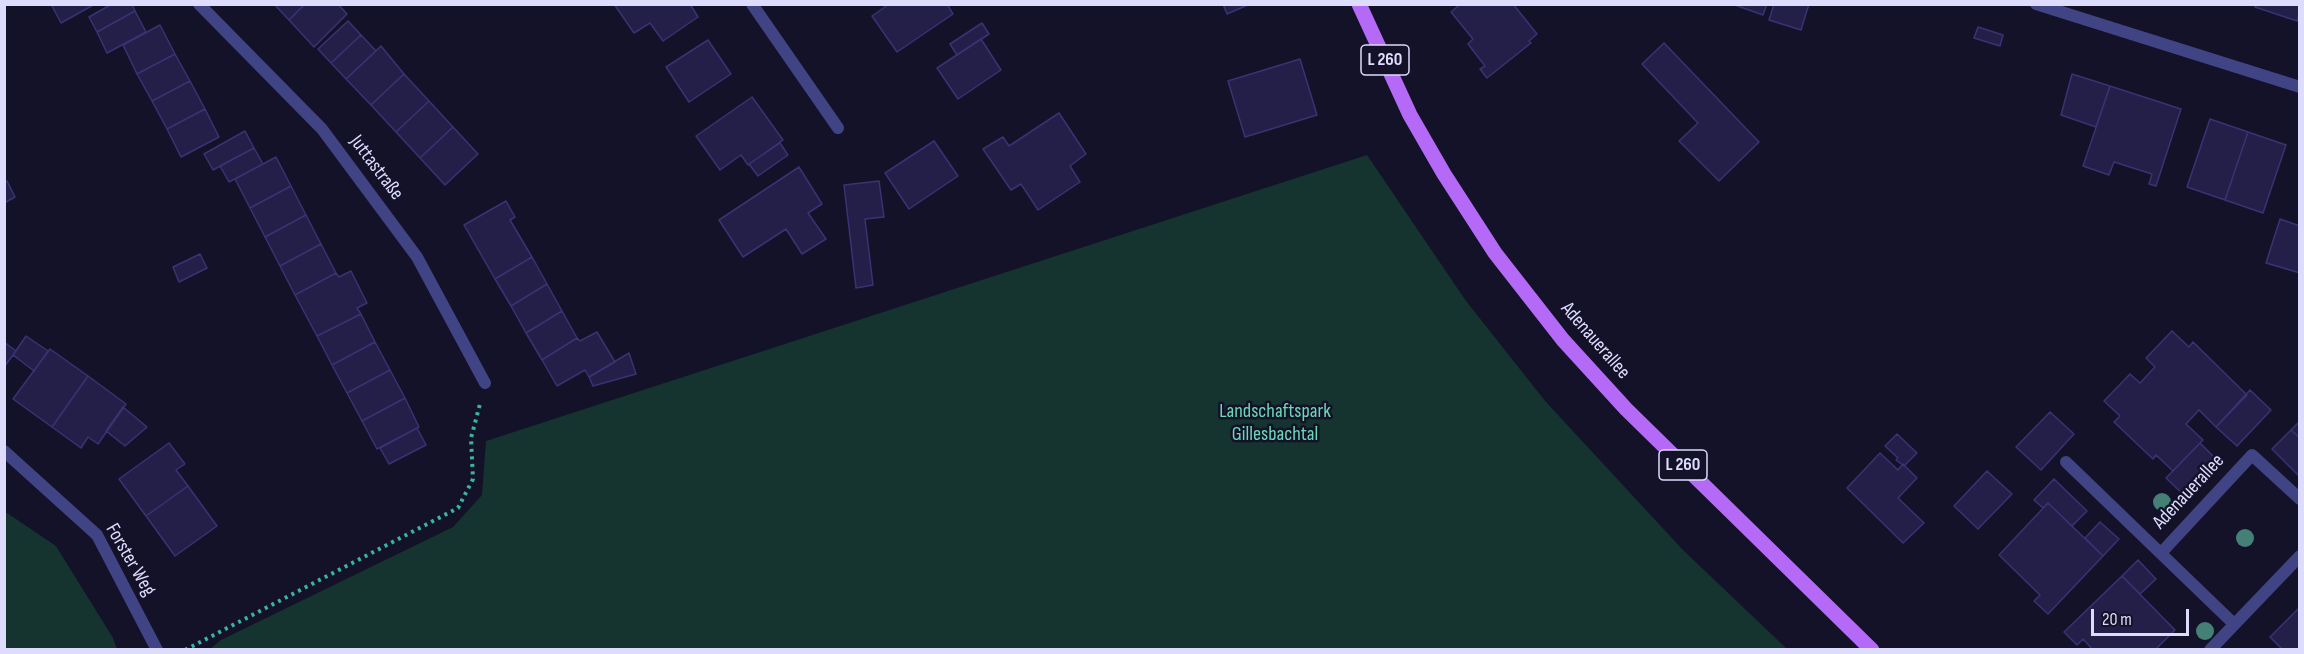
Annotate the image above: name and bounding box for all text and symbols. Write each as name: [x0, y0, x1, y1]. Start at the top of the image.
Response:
road number: L 260: [1361, 45, 1409, 75]
street label: Juttastraße: [344, 131, 408, 205]
street label: Adenauerallee: [1555, 298, 1635, 384]
park label: Landschaftspark Gillesbachtal: [1219, 400, 1331, 447]
street label: Adenauerallee: [2148, 449, 2230, 535]
road number: L 260: [1659, 450, 1707, 480]
street label: Forster Weg: [100, 519, 160, 601]
scale bar: [2094, 597, 2192, 635]
text: 20 m: [2102, 609, 2132, 630]

